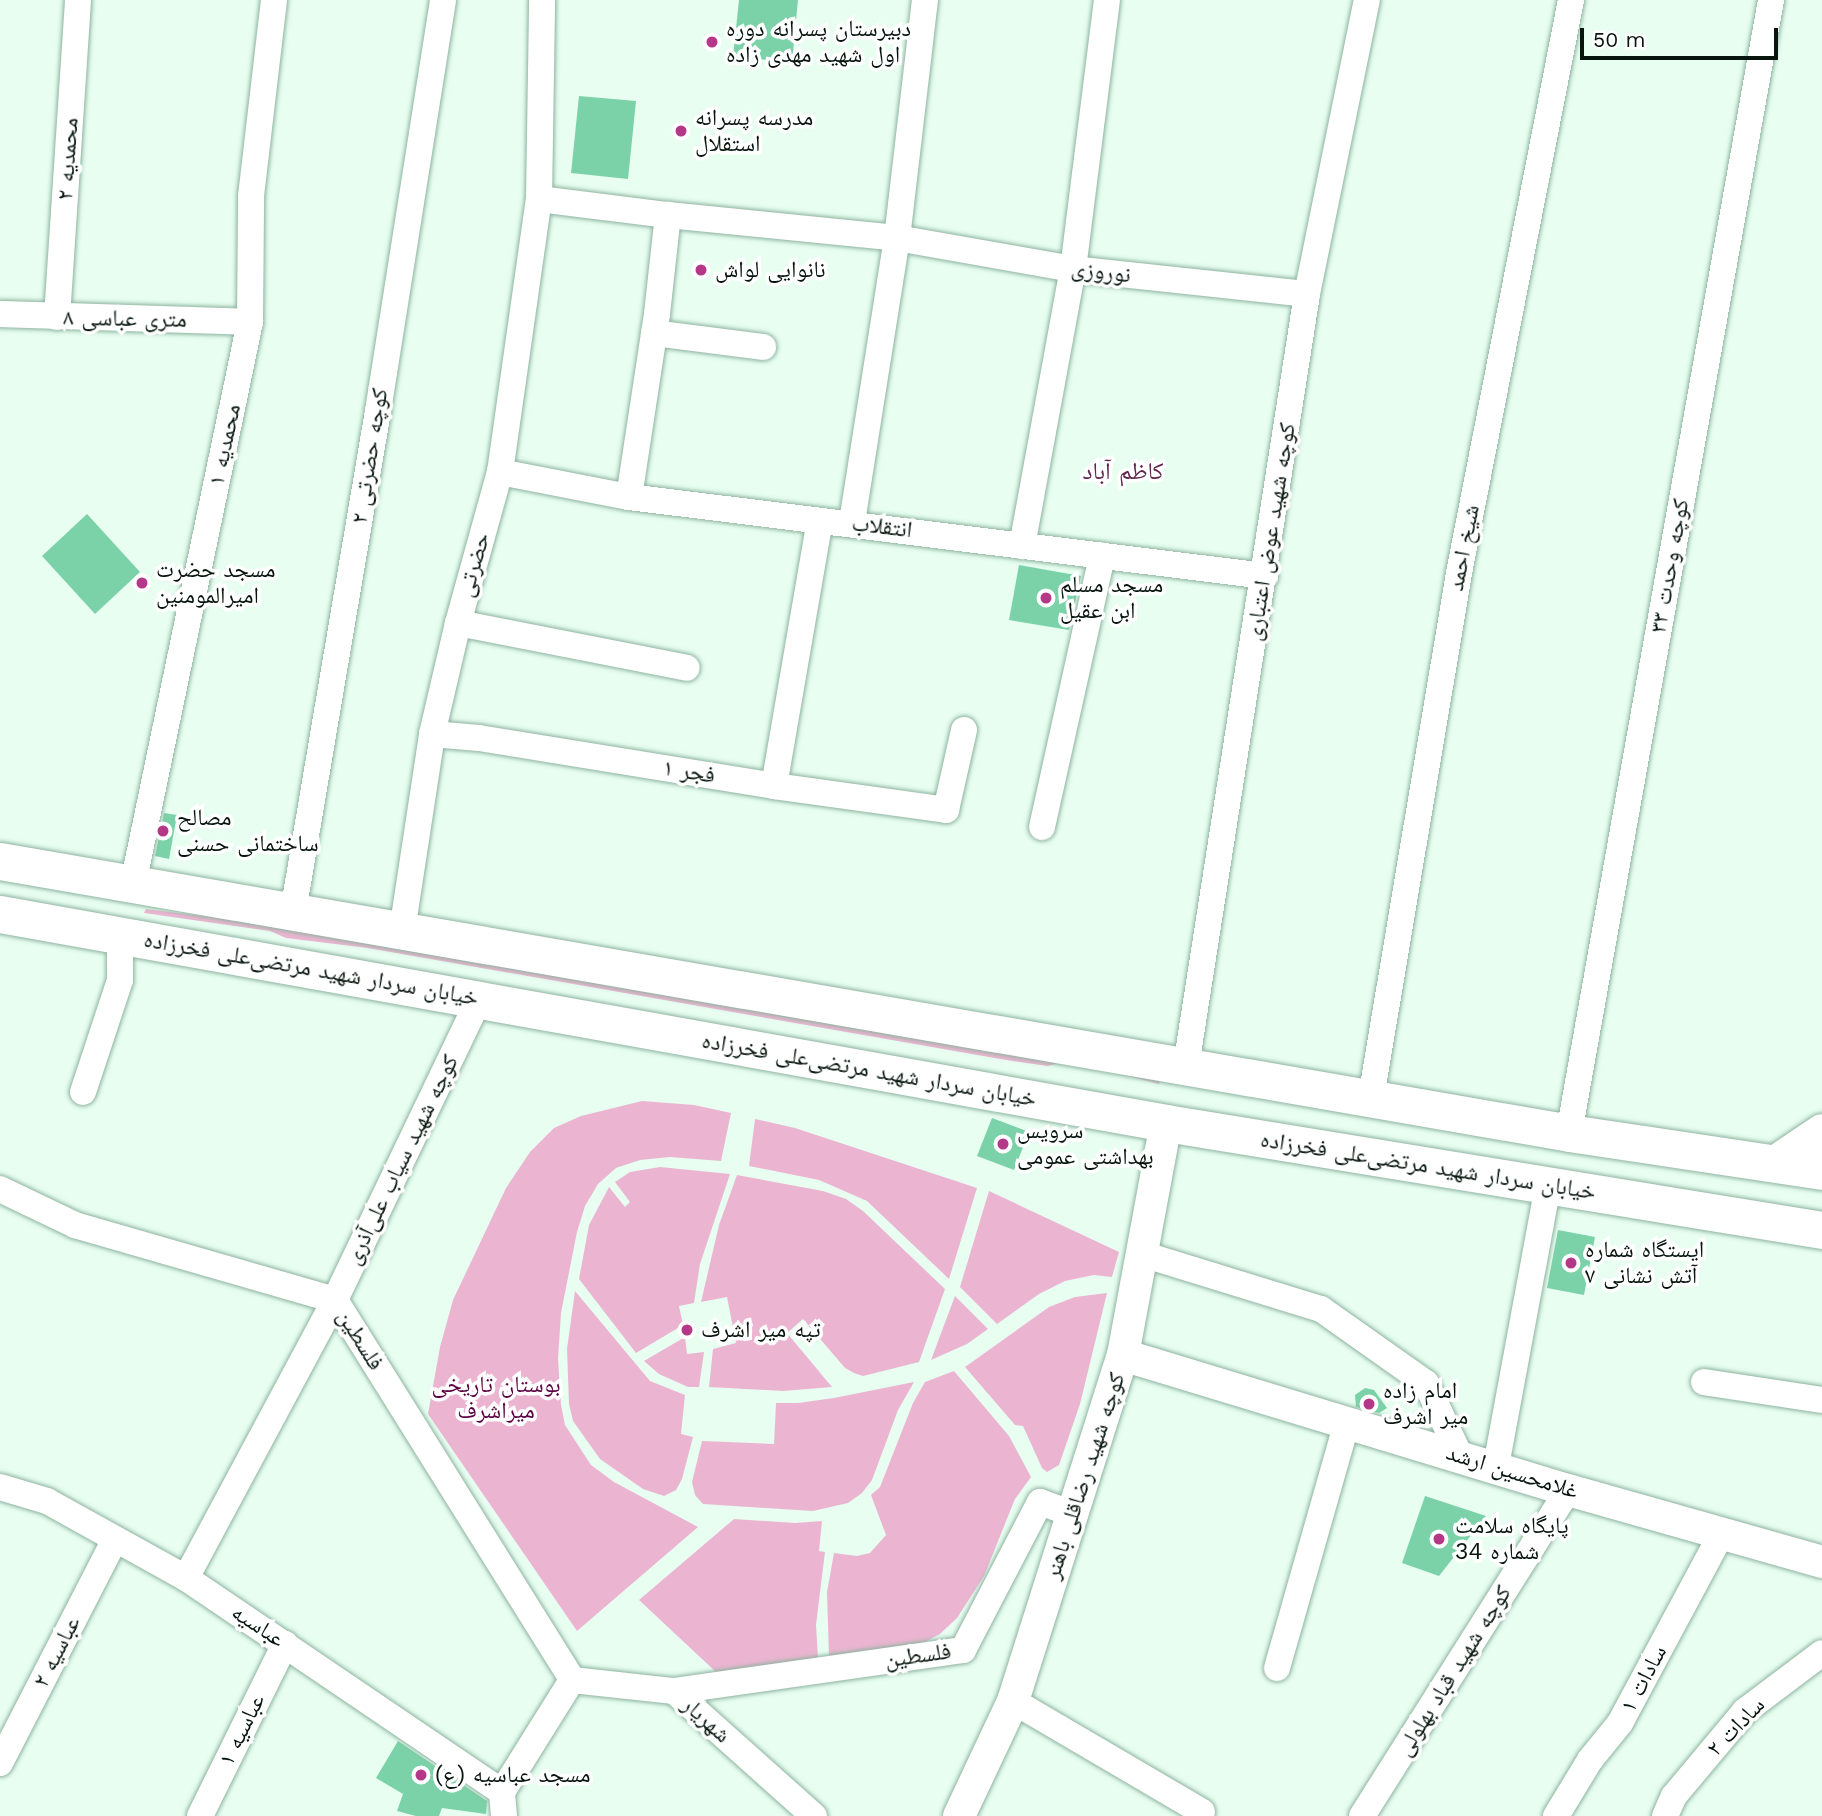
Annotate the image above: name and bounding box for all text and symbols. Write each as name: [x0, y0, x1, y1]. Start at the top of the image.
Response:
scale bar: [1584, 14, 1782, 58]
place label: دبیرستان پسرانه دوره اول شهید مهدی زاده: [726, 15, 911, 69]
text: 50 m: [1593, 27, 1645, 52]
marker: دبیرستان پسرانه دوره اول شهید مهدی زاده: [704, 34, 720, 50]
place label: مدرسه پسرانه استقلال: [695, 104, 813, 158]
street label: محمدیه ۲: [51, 117, 85, 201]
marker: مدرسه پسرانه استقلال: [673, 123, 689, 139]
street label: نوروزی: [1070, 255, 1132, 289]
place label: نانوایی لواش: [715, 256, 826, 284]
marker: نانوایی لواش: [693, 262, 709, 278]
street label: ۸ متری عباسی: [63, 304, 187, 334]
street label: کوچه حضرتی ۲: [346, 386, 394, 526]
street label: محمدیه ۱: [203, 402, 247, 488]
street label: کوچه شهید عوض اعتباری: [1240, 421, 1302, 643]
district label: کاظم آباد: [1082, 458, 1164, 486]
street label: کوچه وحدت ۳۳: [1645, 497, 1695, 635]
street label: شیخ احمد: [1442, 503, 1486, 593]
street label: انتقلاب: [850, 510, 914, 544]
street label: حضرتی: [452, 530, 496, 600]
place label: مسجد حضرت امیرالمومنین: [156, 556, 275, 610]
place label: مسجد مسلم ابن عقیل: [1060, 571, 1163, 625]
marker: مسجد حضرت امیرالمومنین: [134, 575, 150, 591]
marker: مسجد مسلم ابن عقیل: [1038, 590, 1054, 606]
street label: فجر ۱: [661, 754, 717, 790]
place label: مصالح ساختمانی حسنی: [177, 804, 319, 858]
marker: مصالح ساختمانی حسنی: [155, 823, 171, 839]
street label: خیابان سردار شهید مرتضی‌علی فخرزاده: [142, 926, 480, 1012]
street label: خیابان سردار شهید مرتضی‌علی فخرزاده: [700, 1027, 1038, 1113]
street label: کوچه شهید سیاب علی‌آذری: [339, 1051, 465, 1269]
place label: سرویس بهداشتی عمومی: [1017, 1117, 1154, 1171]
street label: خیابان سردار شهید مرتضی‌علی فخرزاده: [1258, 1126, 1598, 1206]
marker: سرویس بهداشتی عمومی: [995, 1136, 1011, 1152]
place label: ایستگاه شماره ۷ آتش نشانی: [1585, 1236, 1704, 1290]
marker: ایستگاه شماره ۷ آتش نشانی: [1563, 1255, 1579, 1271]
street label: فلسطین: [331, 1304, 389, 1376]
place label: تپه میر اشرف: [701, 1316, 821, 1344]
marker: تپه میر اشرف: [679, 1322, 695, 1338]
street label: کوچه شهید رضاقلی باهنر: [1039, 1369, 1131, 1583]
park label: بوستان تاریخی میراشرف: [431, 1371, 561, 1425]
place label: امام زاده میر اشرف: [1383, 1377, 1468, 1431]
marker: امام زاده میر اشرف: [1361, 1396, 1377, 1412]
street label: غلامحسین ارشد: [1443, 1439, 1581, 1505]
place label: پایگاه سلامت شماره 34: [1455, 1512, 1569, 1566]
marker: پایگاه سلامت شماره 34: [1429, 1529, 1449, 1549]
street label: کوچه شهید قباد بهلولی: [1390, 1581, 1518, 1761]
street label: عباسیه: [226, 1599, 290, 1653]
street label: عباسیه ۲: [27, 1612, 87, 1692]
street label: فلسطین: [883, 1638, 953, 1674]
street label: سادات ۱: [1615, 1641, 1673, 1717]
street label: عباسیه ۱: [213, 1690, 271, 1770]
street label: شهریار: [676, 1691, 736, 1749]
street label: سادات ۲: [1701, 1692, 1771, 1762]
place label: مسجد عباسیه (ع): [435, 1761, 591, 1789]
marker: مسجد عباسیه (ع): [413, 1767, 429, 1783]

